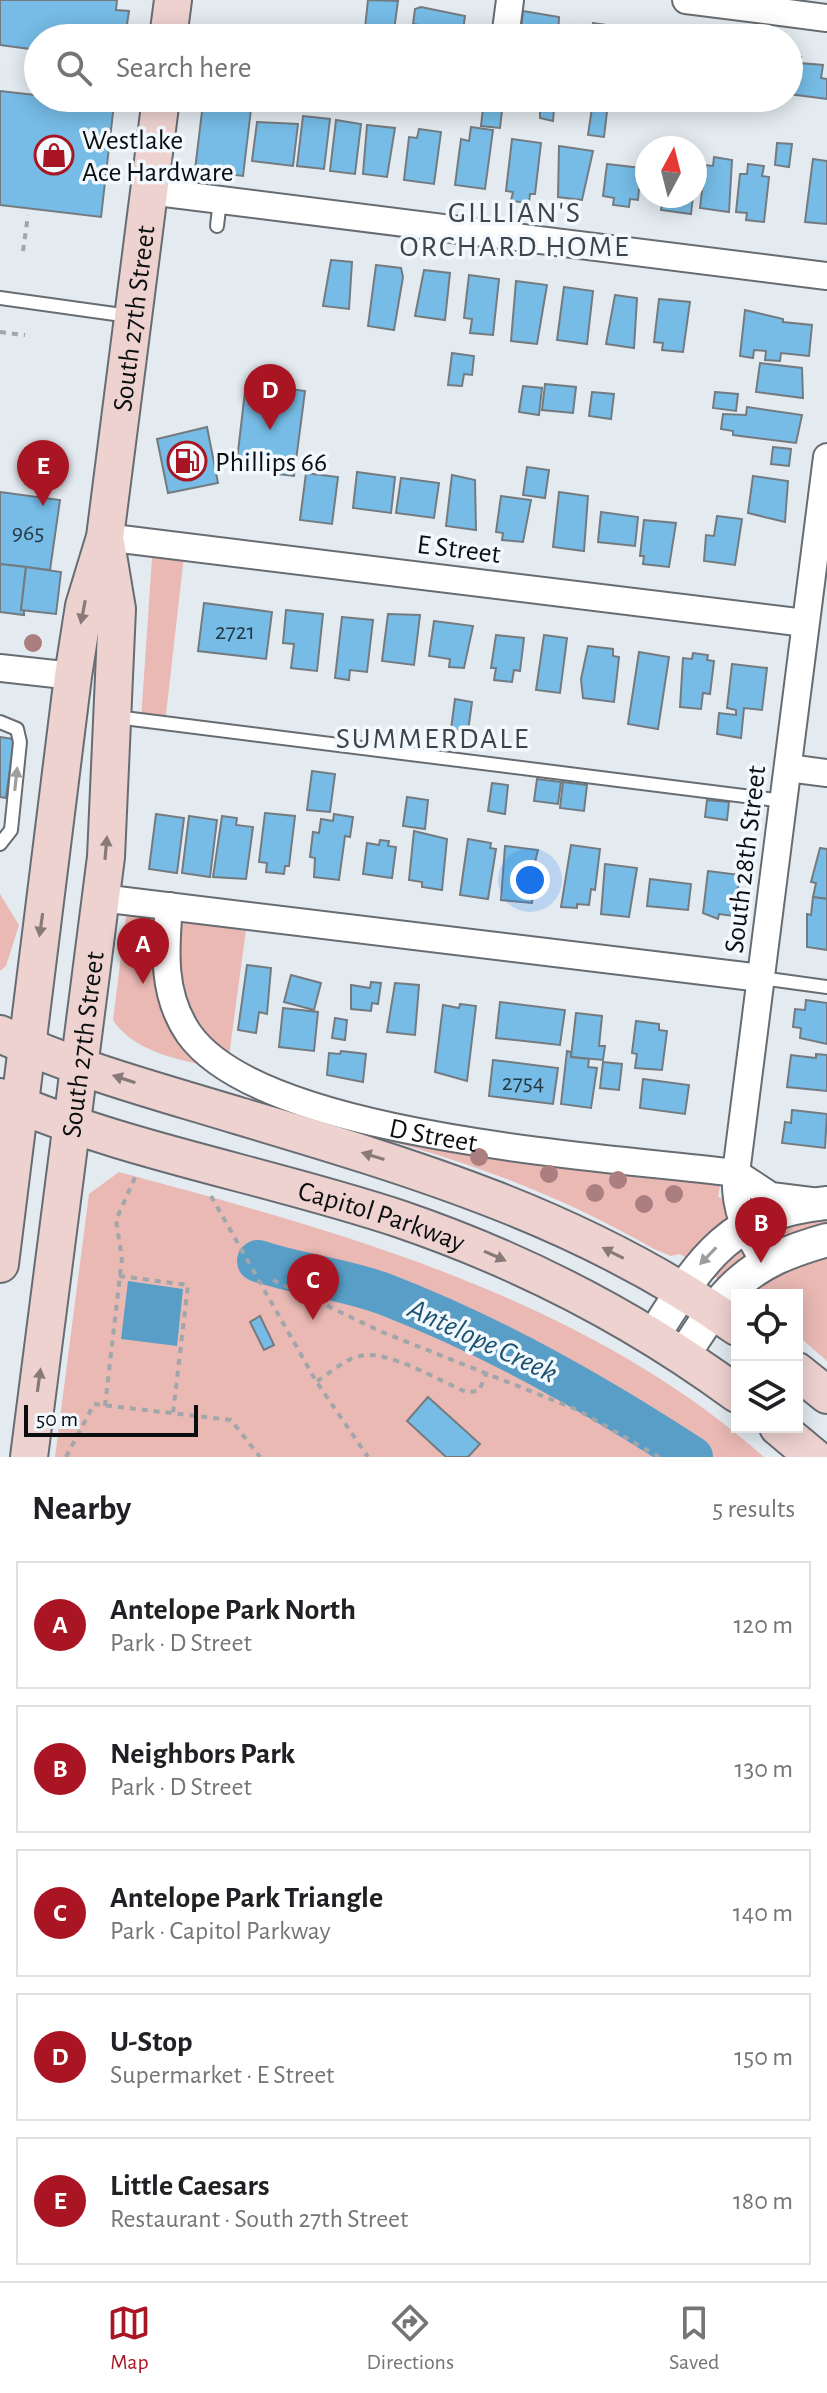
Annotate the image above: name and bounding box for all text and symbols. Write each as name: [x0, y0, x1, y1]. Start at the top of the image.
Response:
search box: [24, 24, 803, 112]
icon: search: [52, 46, 96, 90]
text: Search here: [116, 53, 252, 83]
place label: Westlake Ace Hardware: [82, 127, 234, 187]
shop icon: Westlake Ace Hardware: [33, 134, 75, 176]
north arrow: [635, 136, 707, 208]
district label: GILLIAN'S ORCHARD HOME: [399, 198, 631, 262]
street label: South 27th Street: [109, 224, 161, 413]
pin: D: [244, 364, 296, 430]
pin: E: [17, 440, 69, 506]
fuel station icon: Phillips 66: [166, 440, 208, 482]
place label: Phillips 66: [215, 449, 327, 477]
house number: 965: [12, 521, 44, 545]
street label: E Street: [415, 531, 502, 569]
one-way arrow: [77, 600, 89, 625]
house number: 2721: [215, 620, 255, 644]
district label: SUMMERDALE: [336, 724, 530, 754]
street label: South 28th Street: [721, 764, 771, 955]
one-way arrow: [10, 766, 23, 791]
one-way arrow: [100, 835, 113, 860]
your location: [510, 860, 550, 900]
one-way arrow: [34, 913, 47, 938]
pin: A: [117, 918, 169, 984]
street label: South 27th Street: [58, 950, 110, 1139]
house number: 2754: [502, 1071, 544, 1095]
one-way arrow: [112, 1073, 136, 1085]
street label: D Street: [387, 1114, 479, 1158]
one-way arrow: [360, 1149, 384, 1162]
street label: Capitol Parkway: [295, 1177, 469, 1258]
pin: B: [735, 1197, 787, 1263]
one-way arrow: [602, 1246, 625, 1259]
one-way arrow: [700, 1246, 718, 1265]
one-way arrow: [483, 1249, 507, 1262]
pin: C: [287, 1254, 339, 1320]
map controls: [731, 1289, 803, 1433]
button: locate: [731, 1289, 803, 1361]
water label: Antelope Creek: [403, 1293, 562, 1388]
button: layers: [731, 1361, 803, 1433]
one-way arrow: [33, 1367, 46, 1392]
scale bar: [24, 1401, 198, 1437]
text: 50 m: [36, 1408, 78, 1430]
text: Nearby: [32, 1492, 131, 1526]
text: 5 results: [712, 1496, 795, 1522]
text: Antelope Park North: [110, 1595, 356, 1625]
text: A: [52, 1612, 68, 1638]
text: 120 m: [733, 1612, 793, 1638]
text: Park · D Street: [110, 1630, 252, 1656]
text: Neighbors Park: [110, 1739, 295, 1769]
text: B: [52, 1756, 68, 1782]
text: 130 m: [735, 1756, 793, 1782]
text: Park · D Street: [110, 1774, 252, 1800]
text: Antelope Park Triangle: [110, 1883, 383, 1913]
text: C: [53, 1900, 67, 1926]
text: 140 m: [733, 1900, 793, 1926]
text: Park · Capitol Parkway: [110, 1918, 331, 1944]
text: U-Stop: [110, 2027, 193, 2057]
text: D: [51, 2044, 69, 2070]
text: 150 m: [734, 2044, 793, 2070]
text: Supermarket · E Street: [110, 2062, 334, 2088]
text: Little Caesars: [110, 2171, 270, 2201]
text: E: [53, 2188, 67, 2214]
text: 180 m: [733, 2188, 793, 2214]
text: Restaurant · South 27th Street: [110, 2206, 408, 2232]
tab: Map: [107, 2301, 151, 2375]
tab: Directions: [366, 2301, 454, 2375]
tab: Saved: [669, 2301, 719, 2375]

